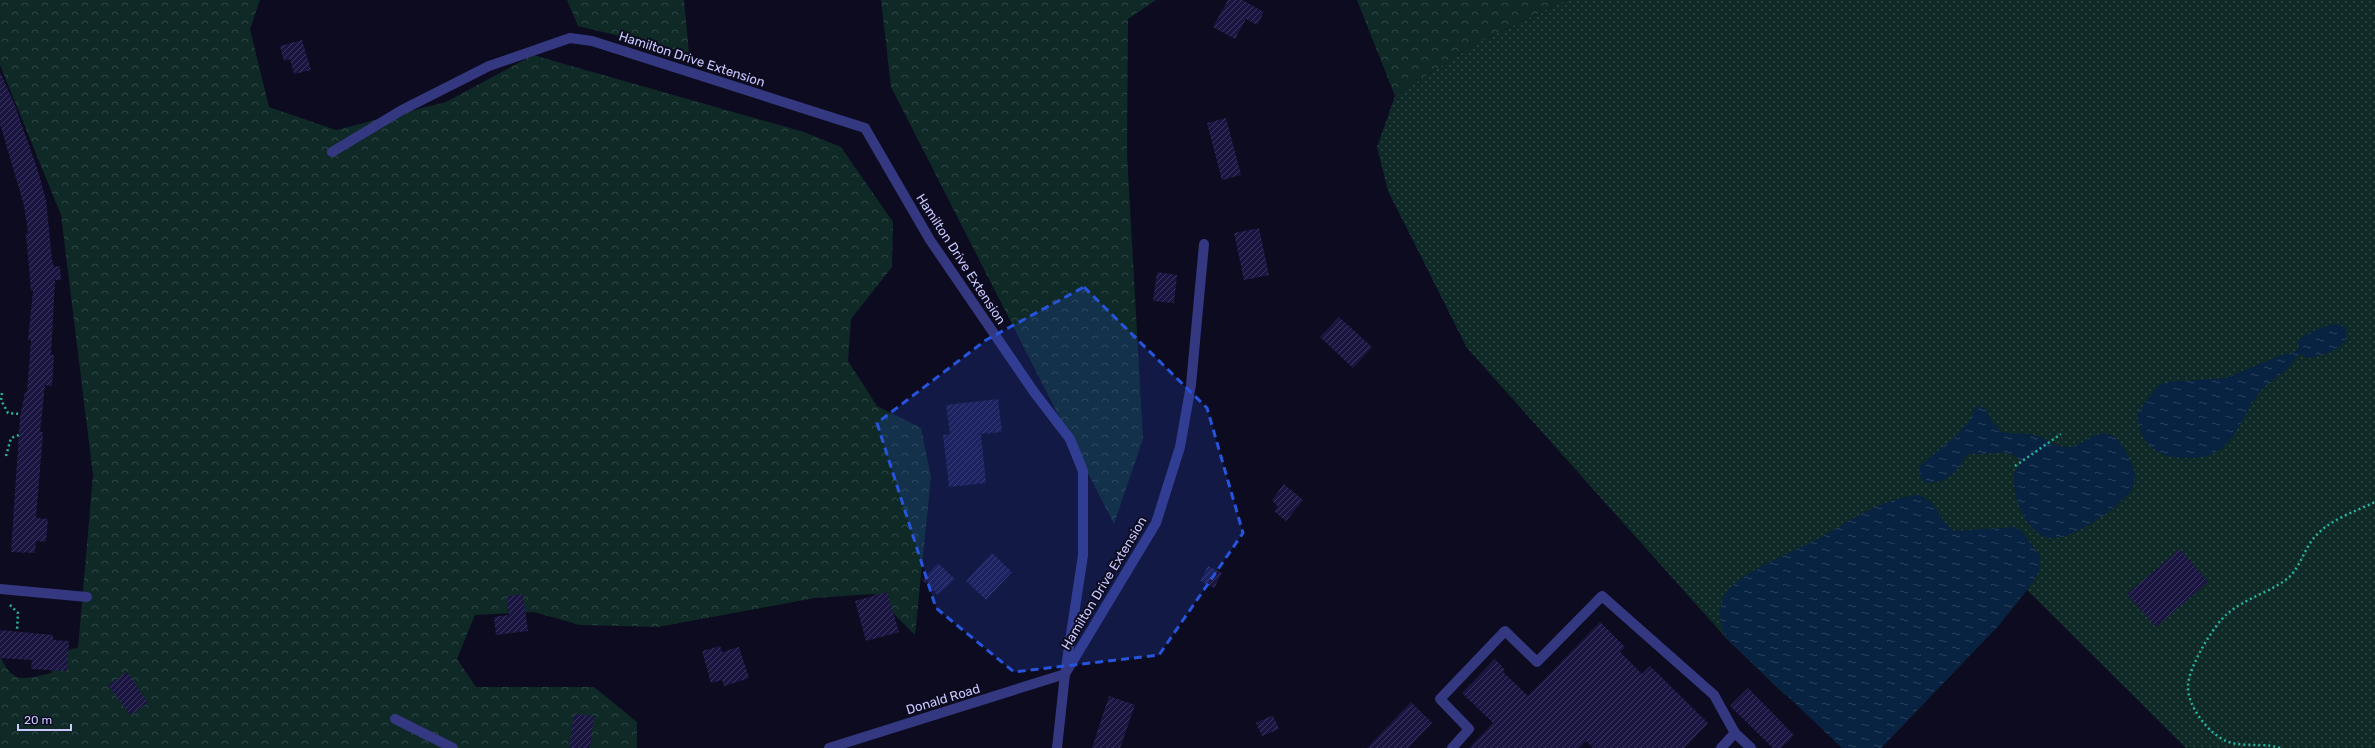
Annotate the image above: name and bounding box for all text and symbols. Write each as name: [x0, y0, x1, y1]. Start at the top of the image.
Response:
street label: Hamilton Drive Extension: [617, 28, 767, 90]
street label: Hamilton Drive Extension: [913, 191, 1009, 327]
street label: Hamilton Drive Extension: [1058, 514, 1150, 652]
street label: Donald Road: [904, 681, 982, 717]
scale bar: [18, 706, 71, 732]
text: 20 m: [24, 713, 52, 727]

